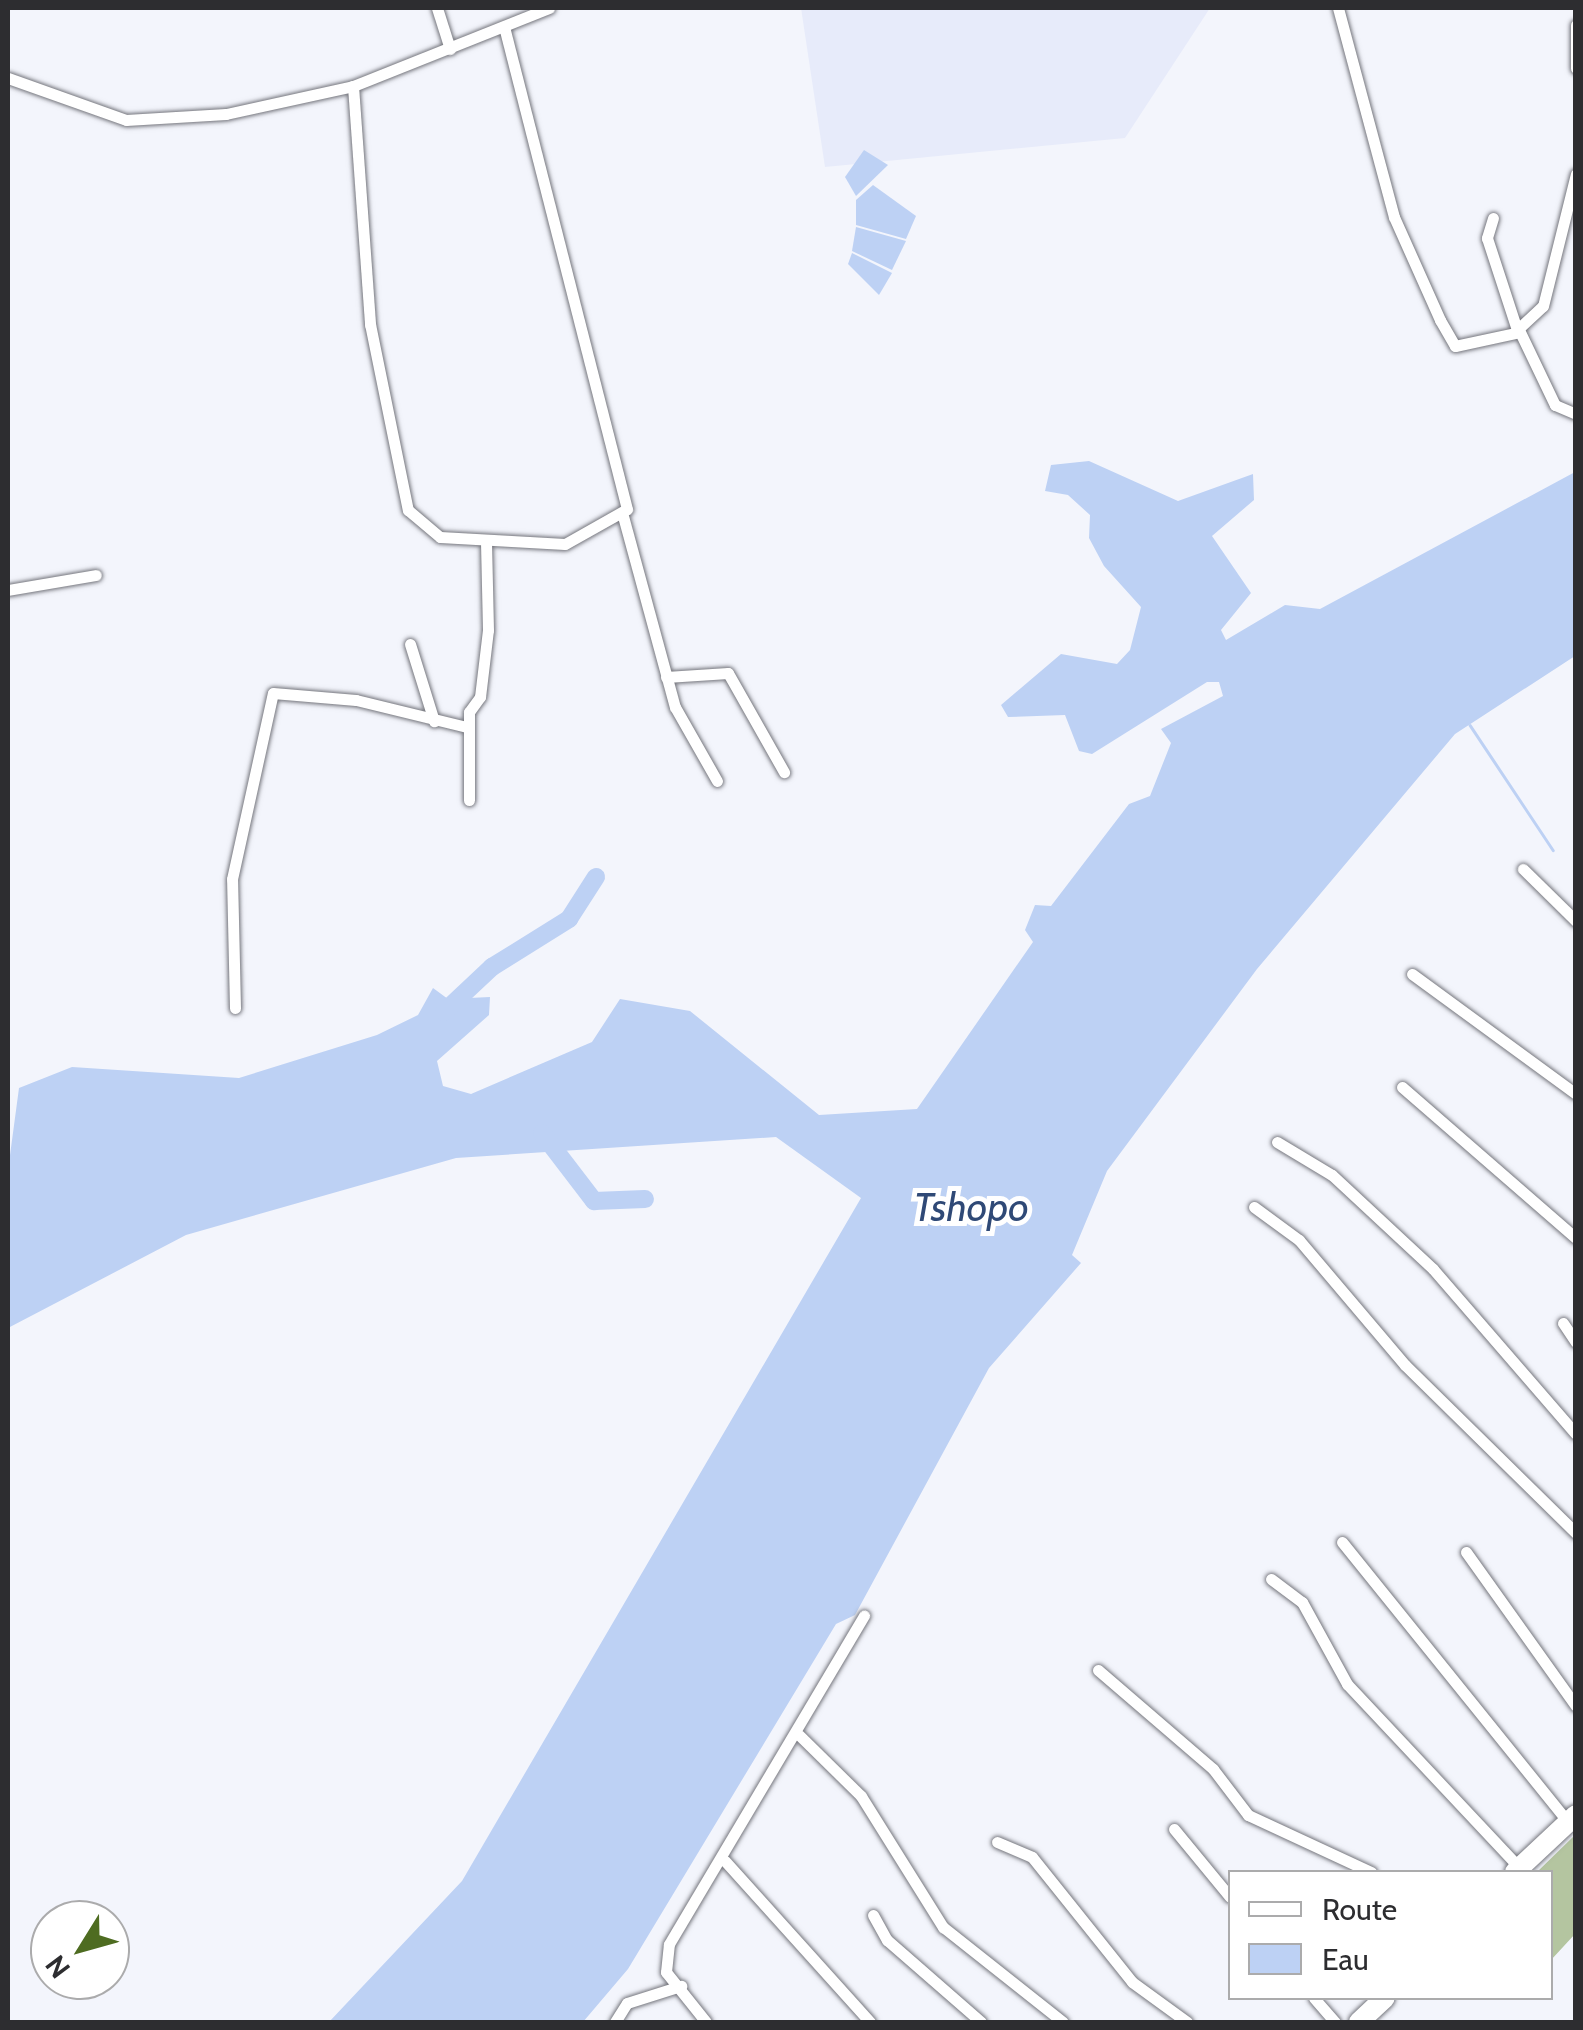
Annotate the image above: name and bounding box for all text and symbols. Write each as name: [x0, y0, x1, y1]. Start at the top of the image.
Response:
water label: Tshopo: [913, 1183, 1029, 1231]
legend: [1228, 1870, 1553, 2000]
text: Route: [1322, 1891, 1397, 1928]
north arrow: [30, 1900, 130, 2000]
text: Eau: [1322, 1941, 1369, 1978]
text: N: [38, 1949, 77, 1985]

